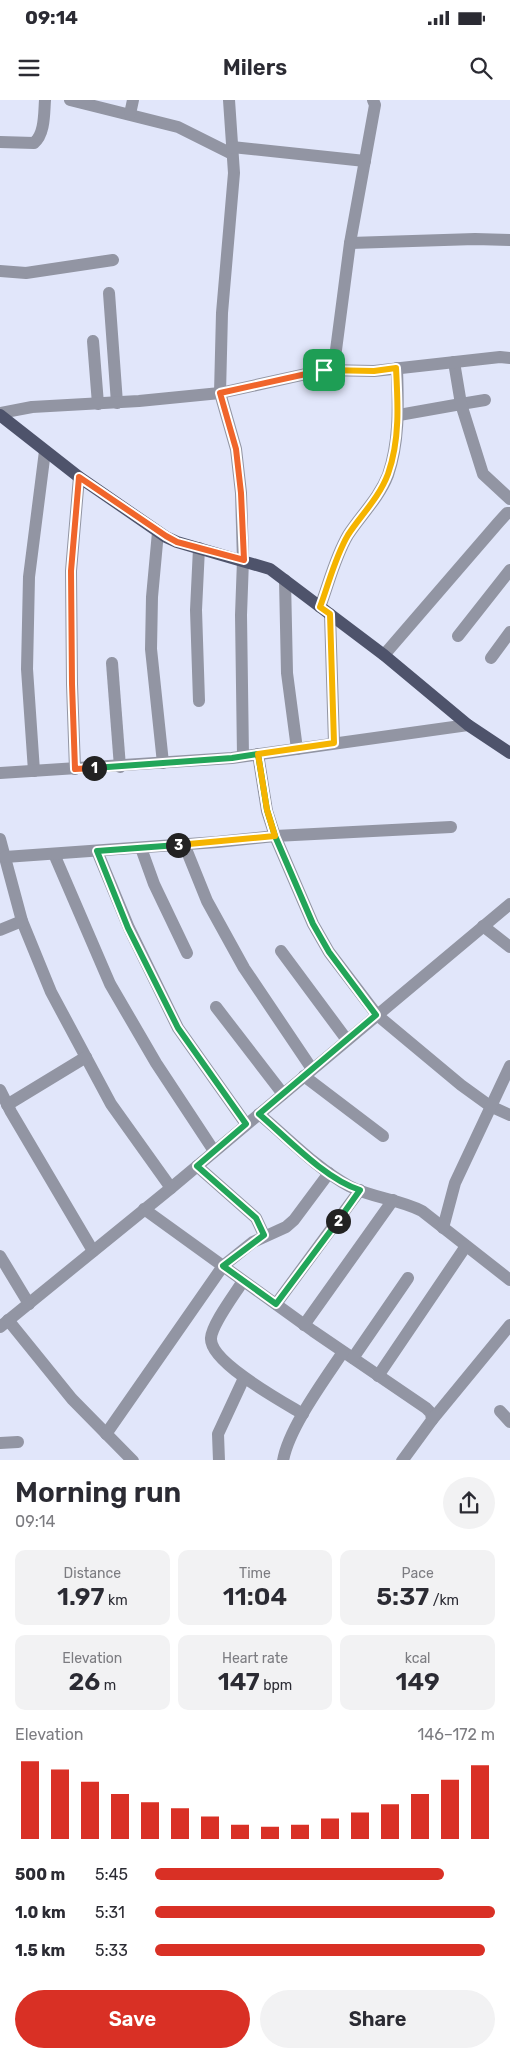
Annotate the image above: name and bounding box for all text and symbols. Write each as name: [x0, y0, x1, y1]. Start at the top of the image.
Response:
text: 09:14: [25, 6, 78, 29]
icon: menu: [15, 54, 43, 82]
text: Milers: [223, 54, 287, 81]
icon: search: [467, 54, 495, 82]
pin: [303, 349, 345, 391]
icon: arrive: [310, 356, 338, 384]
pin: 1: [82, 756, 106, 780]
text: 1: [91, 760, 98, 777]
pin: 3: [166, 832, 190, 858]
text: 3: [174, 837, 183, 854]
pin: 2: [326, 1208, 350, 1234]
text: 2: [334, 1213, 343, 1230]
text: Morning run: [15, 1476, 181, 1509]
button: share: [443, 1477, 495, 1529]
text: 09:14: [15, 1512, 56, 1531]
text: Distance: [64, 1565, 121, 1582]
text: Time: [239, 1565, 271, 1582]
text: Pace: [402, 1565, 434, 1582]
text: 1.97: [57, 1582, 105, 1611]
text: 11:04: [223, 1582, 287, 1611]
text: 5:37: [376, 1582, 429, 1611]
text: km: [105, 1592, 128, 1609]
text: /km: [429, 1592, 459, 1609]
text: Elevation: [62, 1650, 122, 1667]
text: Heart rate: [222, 1650, 288, 1667]
text: kcal: [405, 1650, 431, 1667]
text: 26: [68, 1667, 100, 1696]
text: 147: [218, 1667, 260, 1696]
text: 149: [396, 1667, 440, 1696]
text: m: [100, 1677, 116, 1694]
text: bpm: [260, 1677, 292, 1694]
text: Elevation: [15, 1725, 84, 1744]
text: 146–172 m: [417, 1725, 495, 1744]
text: 500 m: [15, 1865, 65, 1884]
text: 5:45: [95, 1865, 128, 1884]
text: 1.0 km: [15, 1903, 66, 1922]
text: 5:31: [95, 1903, 125, 1922]
text: 1.5 km: [15, 1941, 65, 1960]
text: 5:33: [95, 1941, 128, 1960]
button: Save: [15, 1990, 250, 2048]
button: Share: [260, 1990, 495, 2048]

